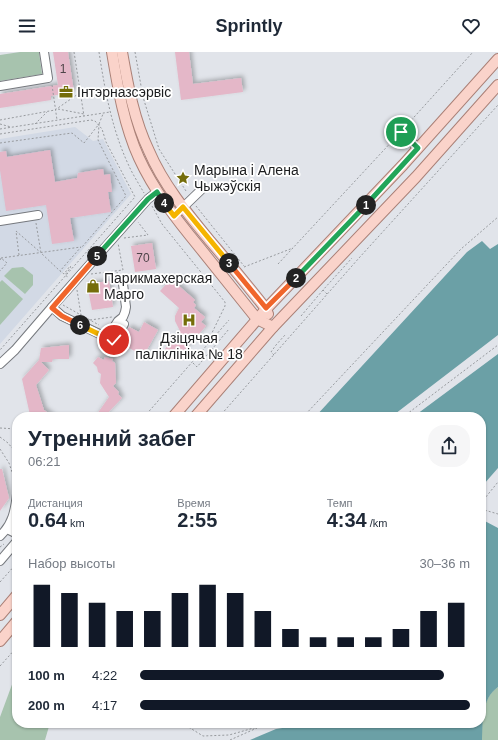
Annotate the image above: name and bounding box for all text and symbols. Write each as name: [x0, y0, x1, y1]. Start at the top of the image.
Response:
icon: menu: [16, 15, 38, 37]
icon: heart: [460, 15, 482, 37]
text: Sprintly: [215, 16, 283, 36]
house number: 1: [60, 62, 67, 76]
office icon: Інтэрназсэрвіс: [58, 84, 74, 100]
place label: Інтэрназсэрвіс: [77, 84, 171, 100]
pin: [384, 115, 418, 149]
icon: arrive: [390, 121, 412, 143]
place label: Марына і Алена Чыжэўскія: [194, 162, 299, 194]
place icon: Марына і Алена Чыжэўскія: [175, 170, 191, 186]
pin: 4: [154, 193, 174, 213]
pin: 1: [356, 195, 376, 215]
text: 4: [161, 197, 167, 209]
text: 1: [363, 199, 369, 211]
pin: 5: [87, 246, 107, 266]
text: 5: [94, 250, 100, 262]
house number: 70: [136, 251, 150, 265]
pin: 3: [219, 253, 239, 273]
text: 3: [226, 257, 232, 269]
pin: 2: [286, 268, 306, 288]
place label: Парикмахерская Марго: [104, 270, 212, 302]
text: 2: [293, 272, 299, 284]
shop icon: Парикмахерская Марго: [85, 278, 101, 294]
hospital icon: Дзіцячая паліклініка № 18: [181, 312, 197, 328]
pin: 6: [70, 315, 90, 335]
text: 6: [77, 319, 83, 331]
pin: [97, 323, 131, 357]
icon: check: [103, 329, 125, 351]
place label: Дзіцячая паліклініка № 18: [135, 330, 243, 362]
button: share: [428, 425, 470, 467]
text: Утренний забег: [28, 426, 196, 451]
text: 06:21: [28, 454, 61, 469]
text: Дистанция: [28, 497, 83, 509]
text: Время: [177, 497, 210, 509]
text: Темп: [327, 497, 352, 509]
text: 0.64: [28, 509, 67, 531]
text: 2:55: [177, 509, 217, 531]
text: 4:34: [327, 509, 367, 531]
text: km: [67, 517, 85, 529]
text: /km: [367, 517, 387, 529]
text: Набор высоты: [28, 556, 115, 571]
text: 30–36 m: [419, 556, 470, 571]
text: 100 m: [28, 668, 65, 683]
text: 4:22: [92, 668, 117, 683]
text: 200 m: [28, 698, 65, 713]
text: 4:17: [92, 698, 117, 713]

